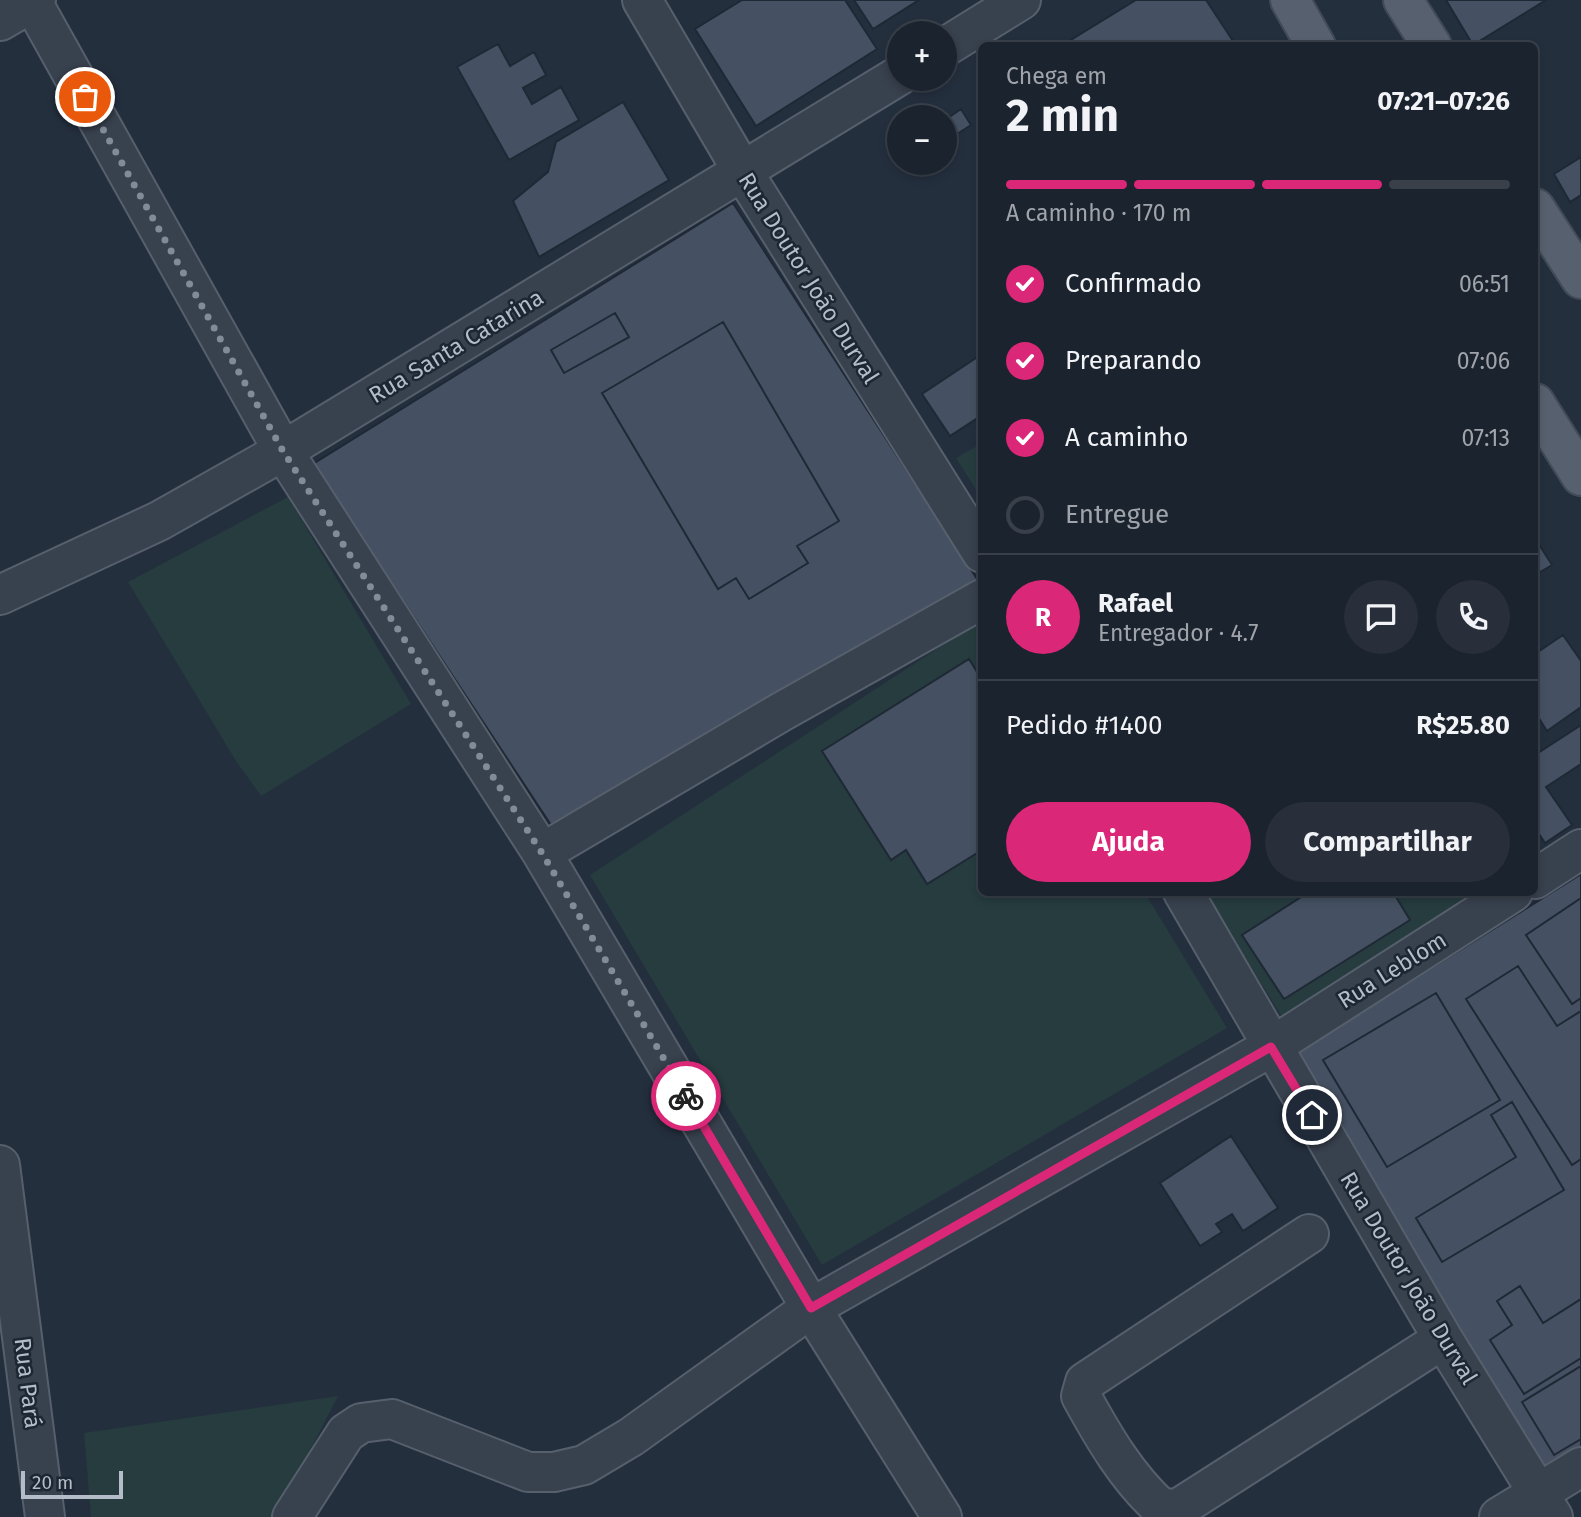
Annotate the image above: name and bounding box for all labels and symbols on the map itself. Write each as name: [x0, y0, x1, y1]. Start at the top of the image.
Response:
pin: [55, 67, 115, 127]
street label: Rua Doutor João Durval: [733, 167, 885, 389]
street label: Rua Santa Catarina: [364, 283, 548, 409]
street label: Rua Leblom: [1333, 926, 1451, 1014]
courier: [651, 1061, 721, 1131]
pin: [1282, 1085, 1342, 1145]
street label: Rua Doutor João Durval: [1334, 1167, 1484, 1390]
street label: Rua Pará: [9, 1336, 47, 1430]
scale bar: [21, 1468, 122, 1500]

